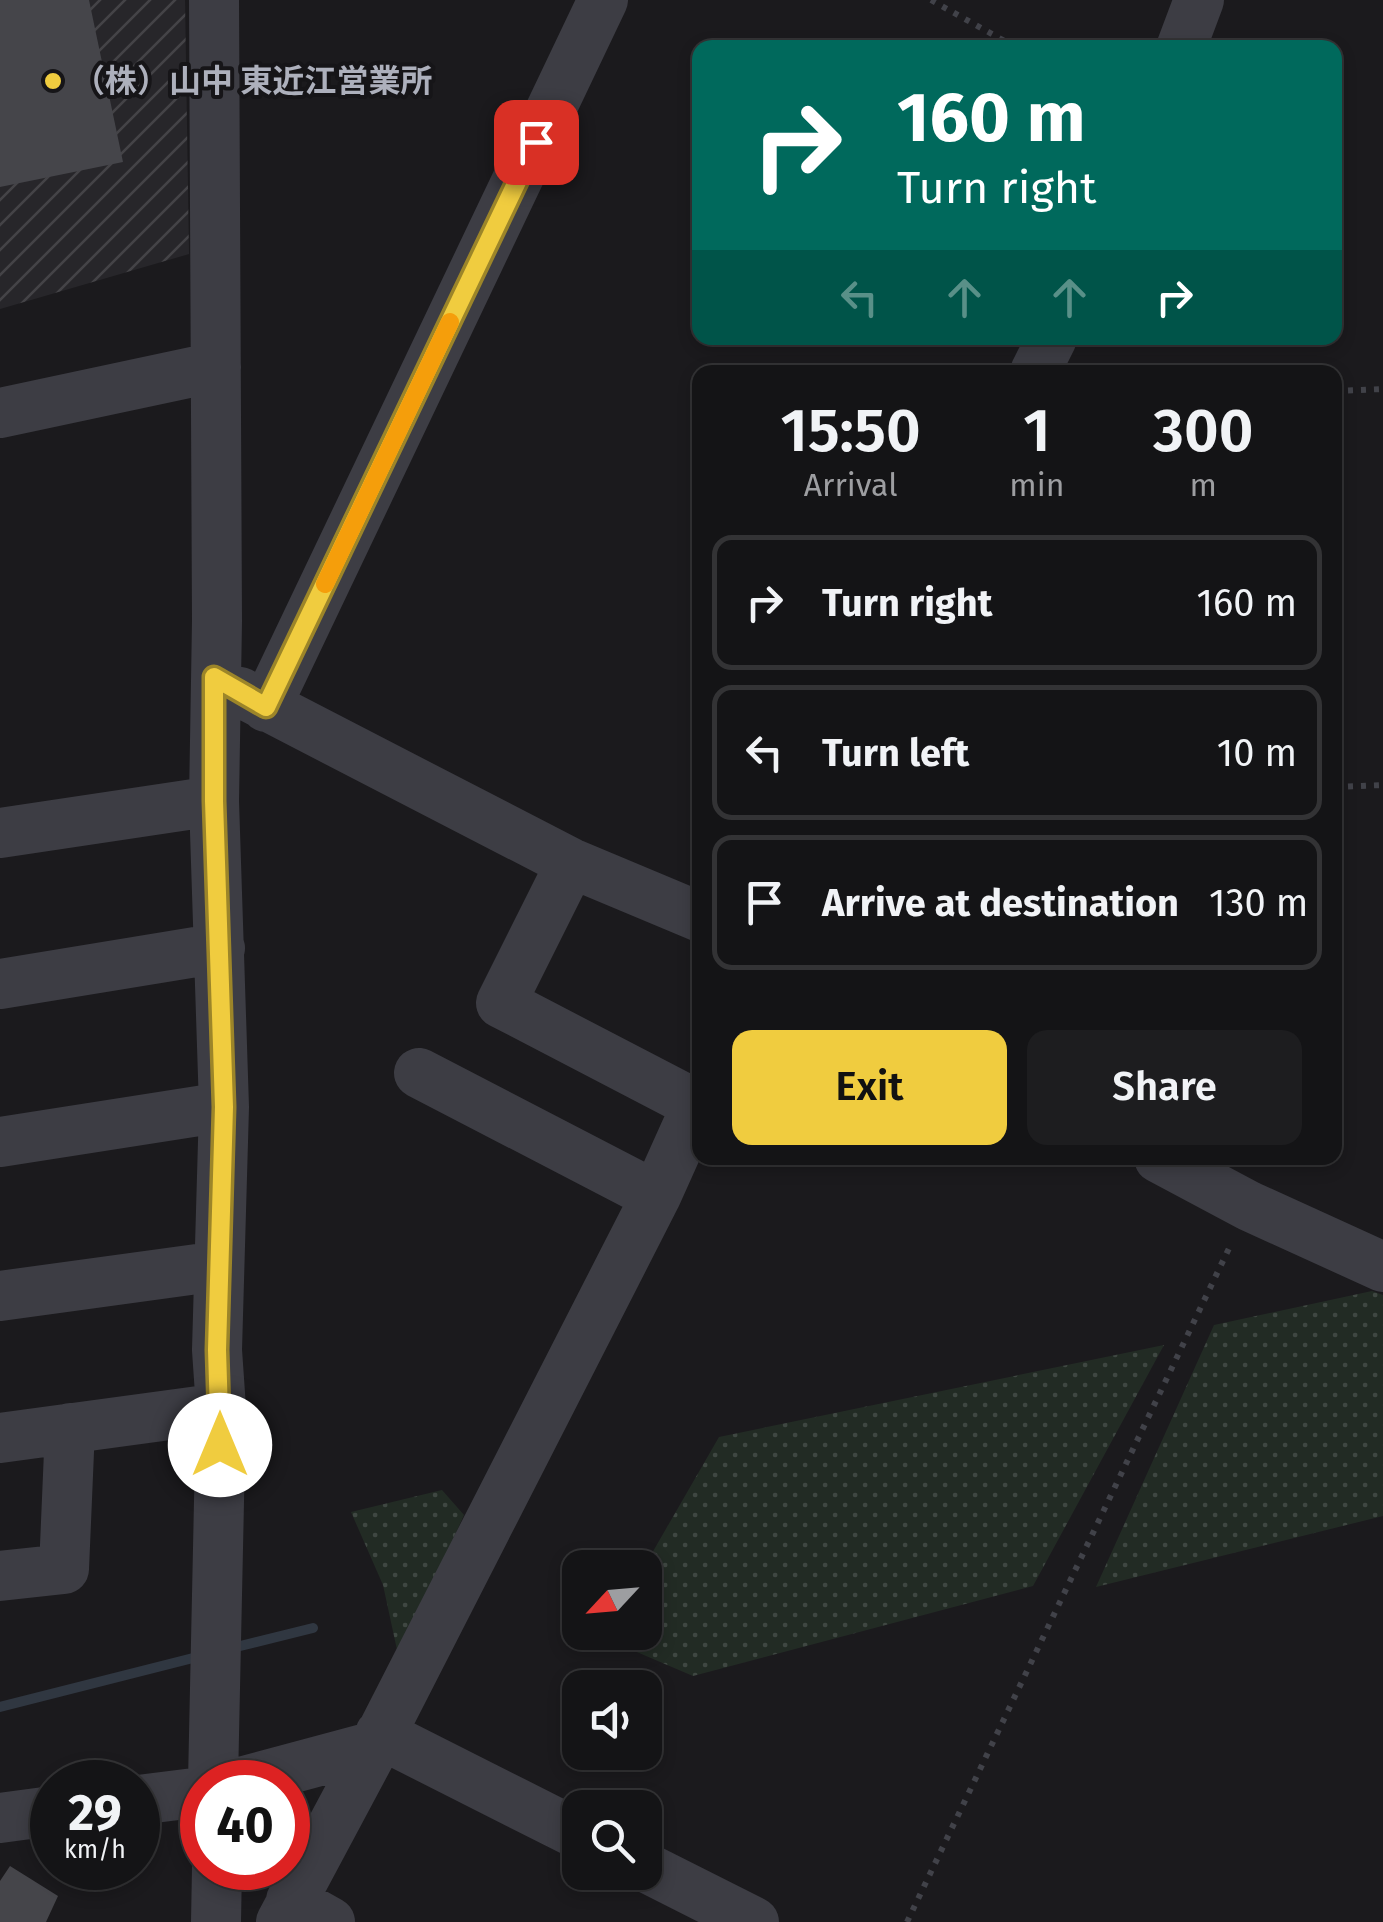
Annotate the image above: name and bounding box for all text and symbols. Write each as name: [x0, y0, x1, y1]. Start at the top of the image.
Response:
place label: （株）山中 東近江営業所: [73, 62, 433, 100]
marker: （株）山中 東近江営業所: [42, 70, 64, 92]
text: 160 m: [897, 76, 1086, 160]
icon: right: [732, 80, 862, 210]
pin: [494, 100, 579, 185]
icon: arrive: [509, 115, 564, 170]
text: Turn right: [897, 161, 1096, 215]
icon: left: [832, 270, 887, 325]
icon: ahead: [937, 270, 992, 325]
icon: ahead: [1042, 270, 1097, 325]
icon: right: [1147, 270, 1202, 325]
text: 15:50: [781, 395, 921, 467]
text: 1: [1023, 395, 1051, 467]
text: 300: [1153, 395, 1253, 467]
text: Arrival: [804, 466, 898, 504]
text: min: [1009, 466, 1064, 504]
text: m: [1189, 466, 1217, 504]
icon: right: [737, 575, 792, 630]
text: Turn right: [822, 580, 992, 626]
text: 160 m: [1196, 580, 1297, 626]
icon: left: [737, 725, 792, 780]
text: Turn left: [822, 730, 969, 776]
text: 10 m: [1217, 730, 1297, 776]
icon: arrive: [737, 875, 792, 930]
text: Arrive at destination: [822, 880, 1179, 926]
text: 130 m: [1209, 880, 1308, 926]
button: Exit: [732, 1030, 1007, 1145]
button: Share: [1027, 1030, 1302, 1145]
position arrow: [168, 1393, 272, 1497]
north arrow: [562, 1550, 662, 1650]
map controls: [562, 1550, 662, 1890]
button: sound: [562, 1670, 662, 1770]
speed limit sign: 40: [180, 1760, 310, 1890]
text: 29: [68, 1783, 122, 1843]
button: search: [562, 1790, 662, 1890]
text: km/h: [64, 1835, 126, 1865]

